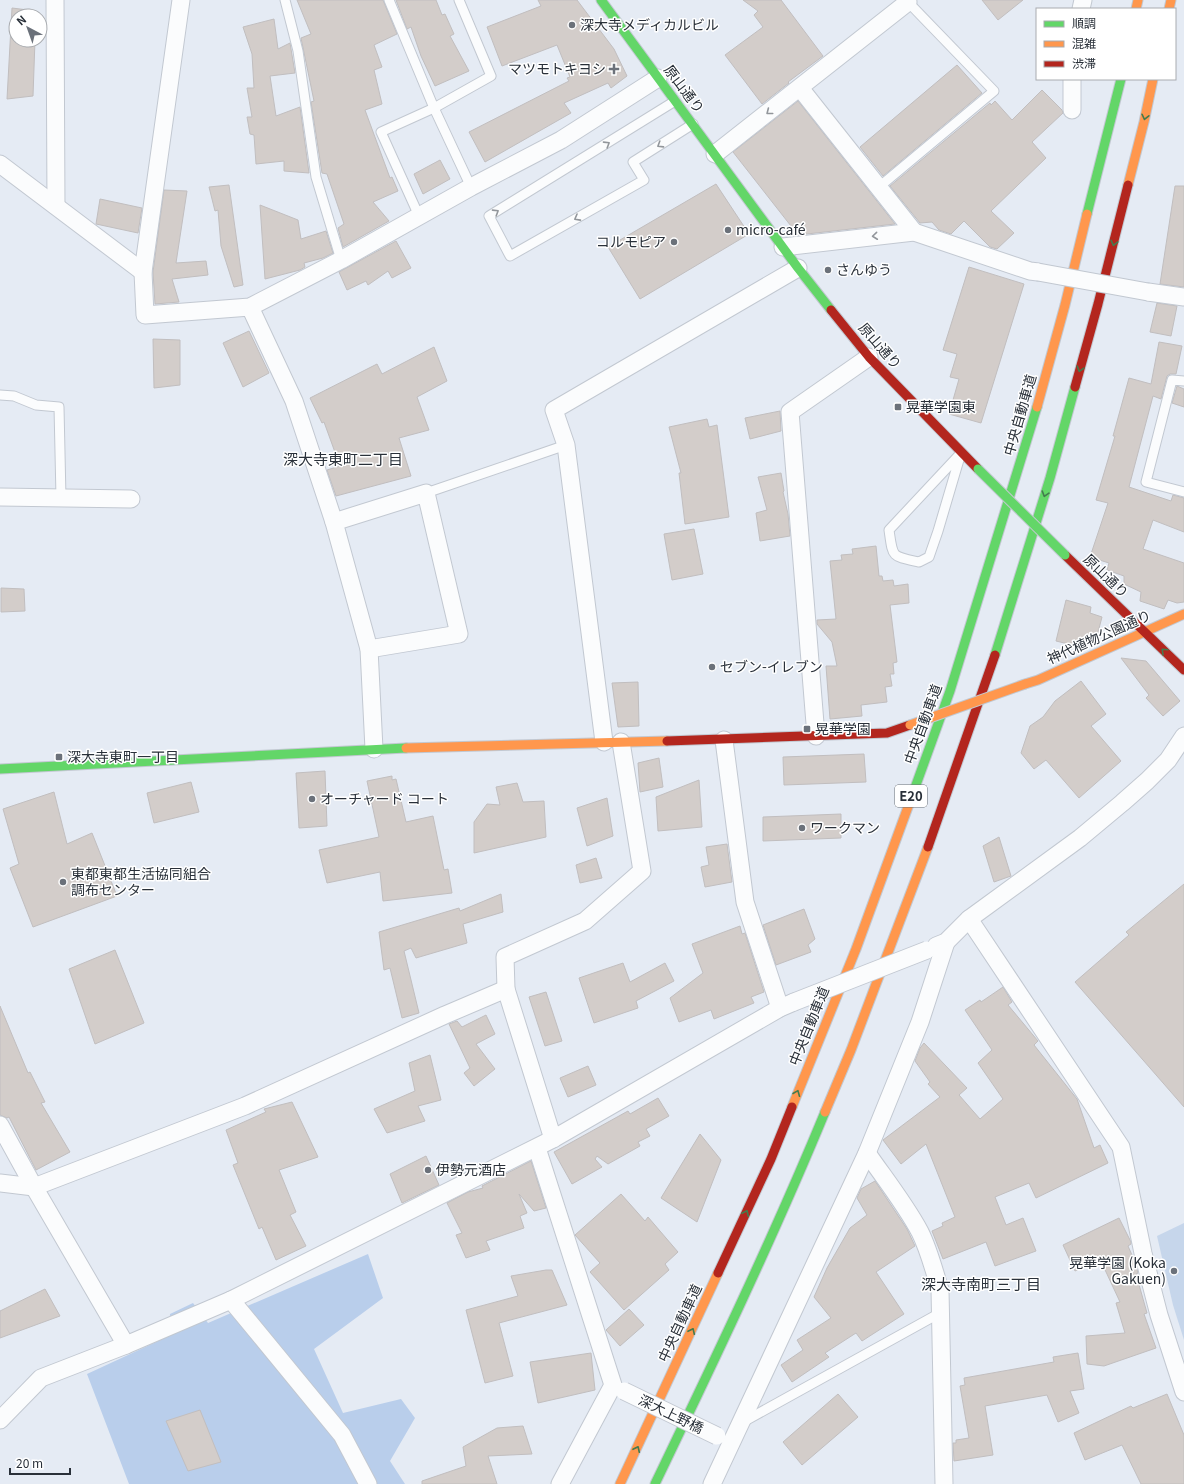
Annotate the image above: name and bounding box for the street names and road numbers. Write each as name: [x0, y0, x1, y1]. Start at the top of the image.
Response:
street label: 原山通り: [660, 60, 710, 117]
street label: 原山通り: [855, 318, 907, 373]
street label: 中央自動車道: [998, 372, 1040, 458]
street label: 原山通り: [1080, 549, 1134, 602]
street label: 神代植物公園通り: [1043, 604, 1154, 668]
street label: 中央自動車道: [898, 681, 946, 767]
road number: E20: [895, 785, 927, 807]
street label: 中央自動車道: [783, 983, 833, 1068]
street label: 中央自動車道: [652, 1280, 706, 1365]
street label: 深大上野橋: [636, 1389, 707, 1437]

